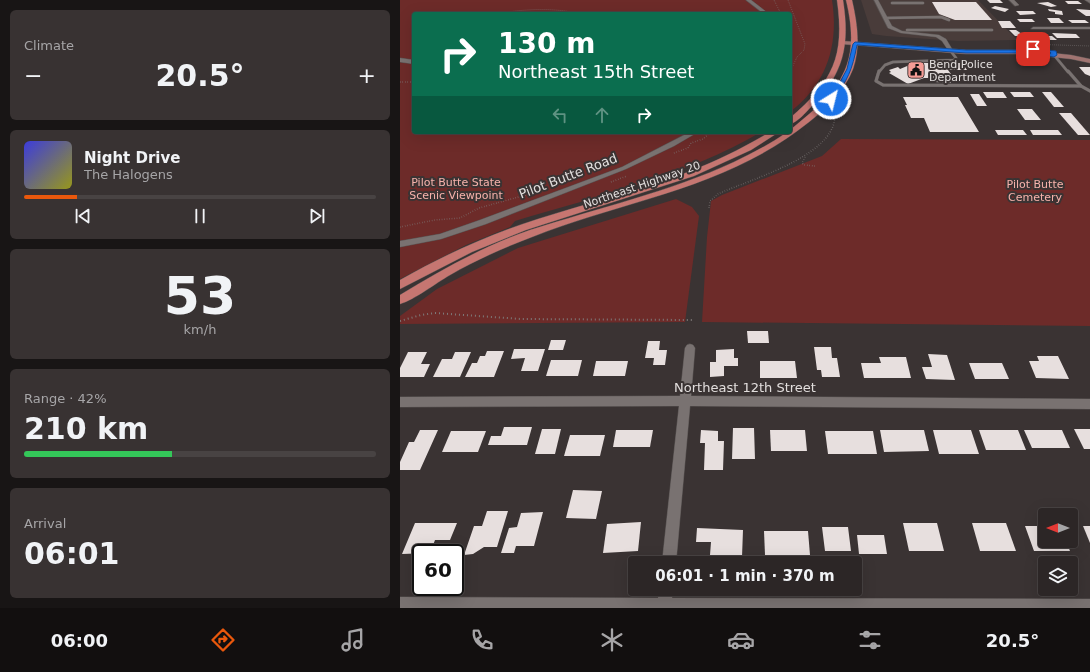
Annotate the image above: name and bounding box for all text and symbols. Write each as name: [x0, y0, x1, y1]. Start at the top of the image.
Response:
text: 130 m: [498, 27, 595, 60]
icon: right: [432, 28, 484, 80]
pin: [1016, 32, 1050, 66]
text: Climate: [24, 38, 74, 53]
icon: arrive: [1022, 38, 1044, 60]
text: 20.5°: [155, 58, 245, 93]
place label: Bend Police Department: [929, 58, 996, 84]
public building icon: Bend Police Department: [906, 60, 926, 80]
text: Northeast 15th Street: [498, 61, 694, 82]
text: −: [24, 63, 42, 88]
text: +: [358, 63, 376, 88]
position arrow: [810, 78, 852, 120]
icon: left: [549, 104, 571, 126]
icon: ahead: [591, 104, 613, 126]
icon: right: [633, 104, 655, 126]
text: Night Drive: [84, 149, 180, 167]
street label: Pilot Butte Road: [517, 150, 619, 202]
street label: Northeast Highway 20: [582, 159, 702, 211]
text: The Halogens: [84, 167, 173, 182]
park label: Pilot Butte State Scenic Viewpoint: [409, 176, 503, 202]
park label: Pilot Butte Cemetery: [1007, 178, 1064, 204]
icon: previous: [72, 205, 94, 227]
icon: pause: [189, 205, 211, 227]
icon: next: [306, 205, 328, 227]
text: 53: [164, 266, 236, 326]
text: km/h: [184, 322, 216, 337]
street label: Northeast 12th Street: [674, 380, 816, 395]
text: Range · 42%: [24, 391, 107, 406]
text: 210 km: [24, 411, 148, 446]
north arrow: [1038, 508, 1078, 548]
map controls: [1038, 508, 1078, 596]
text: Arrival: [24, 516, 66, 531]
text: 06:01: [24, 536, 120, 571]
speed limit sign: 60: [412, 544, 464, 596]
button: layers: [1038, 556, 1078, 596]
text: 06:01 · 1 min · 370 m: [655, 567, 835, 585]
icon: directions: [209, 626, 237, 654]
icon: music: [339, 626, 367, 654]
icon: phone: [468, 626, 496, 654]
icon: climate: [598, 626, 626, 654]
icon: car: [727, 626, 755, 654]
icon: filters: [856, 626, 884, 654]
text: 06:00: [51, 630, 108, 651]
text: 20.5°: [986, 630, 1039, 651]

